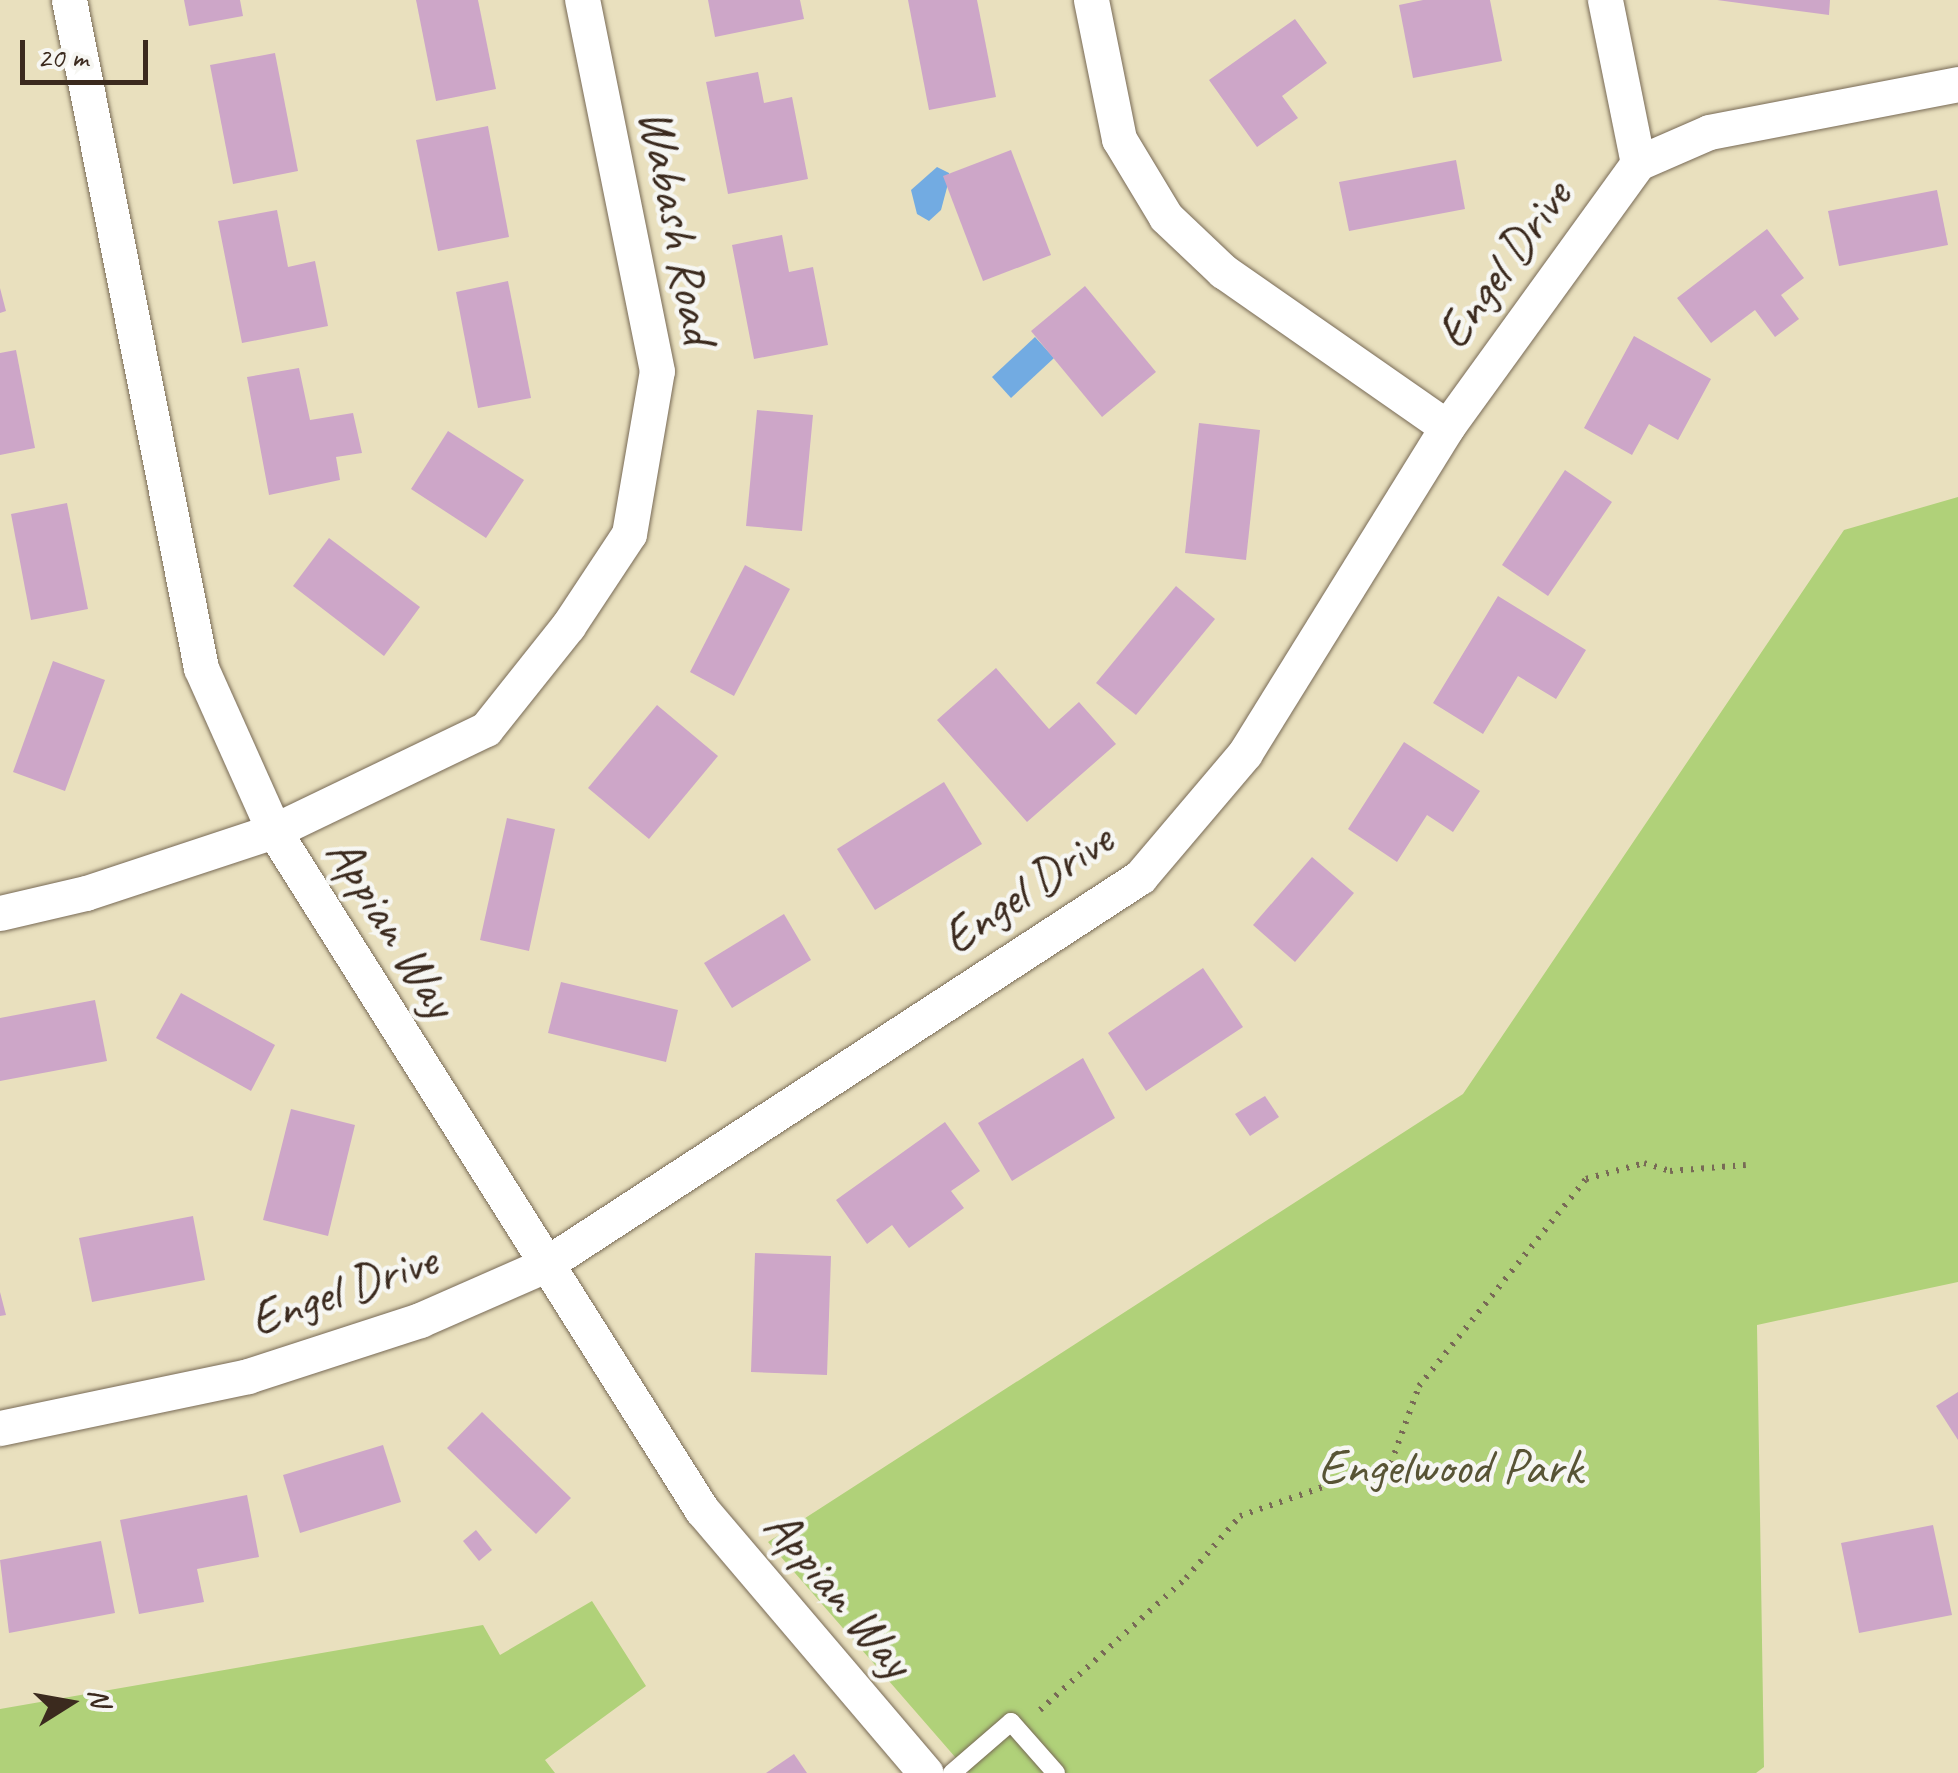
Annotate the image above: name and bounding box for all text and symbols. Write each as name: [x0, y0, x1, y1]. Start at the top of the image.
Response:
scale bar: [25, 20, 152, 82]
text: 20 m: [37, 38, 88, 76]
street label: Wabash Road: [626, 105, 730, 347]
street label: Engel Drive: [1422, 168, 1584, 360]
street label: Engel Drive: [930, 809, 1124, 967]
street label: Appian Way: [313, 826, 471, 1028]
street label: Engel Drive: [242, 1229, 444, 1349]
park label: Engelwood Park: [1318, 1437, 1582, 1497]
street label: Appian Way: [751, 1497, 927, 1689]
north arrow: [20, 1653, 120, 1753]
text: N: [81, 1685, 119, 1709]

